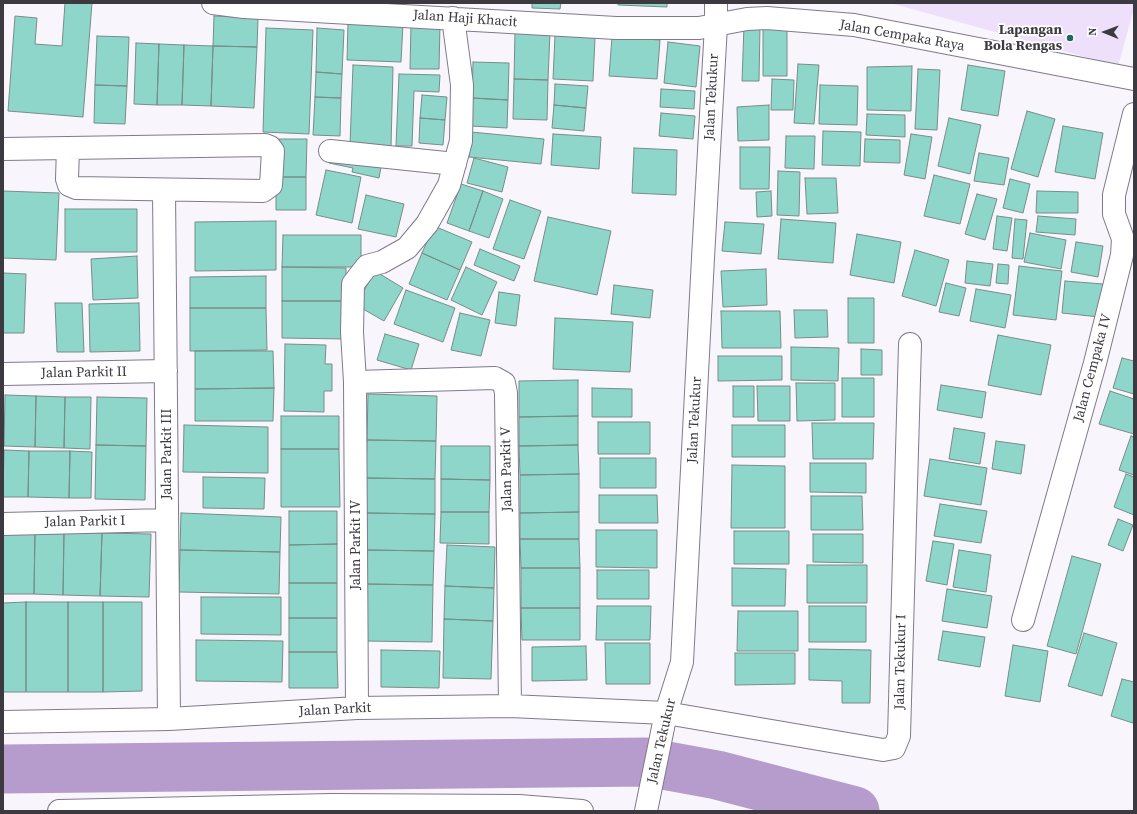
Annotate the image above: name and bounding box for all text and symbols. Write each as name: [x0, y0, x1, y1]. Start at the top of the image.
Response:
street label: Jalan Haji Khacit: [412, 7, 518, 31]
north arrow: [1085, 12, 1125, 52]
street label: Jalan Cempaka Raya: [838, 17, 966, 55]
place label: Lapangan Bola Rengas: [984, 22, 1062, 54]
text: N: [1085, 28, 1100, 36]
marker: Lapangan Bola Rengas: [1065, 33, 1075, 43]
street label: Jalan Tekukur: [701, 53, 723, 141]
street label: Jalan Cempaka IV: [1070, 312, 1116, 424]
street label: Jalan Parkit II: [41, 364, 127, 382]
street label: Jalan Tekukur: [684, 376, 706, 464]
street label: Jalan Parkit III: [159, 408, 175, 500]
street label: Jalan Parkit V: [498, 426, 516, 512]
street label: Jalan Parkit IV: [348, 500, 364, 590]
street label: Jalan Parkit I: [44, 513, 126, 531]
street label: Jalan Tekukur I: [892, 614, 910, 710]
street label: Jalan Tekukur: [644, 697, 680, 785]
street label: Jalan Parkit: [298, 700, 372, 720]

